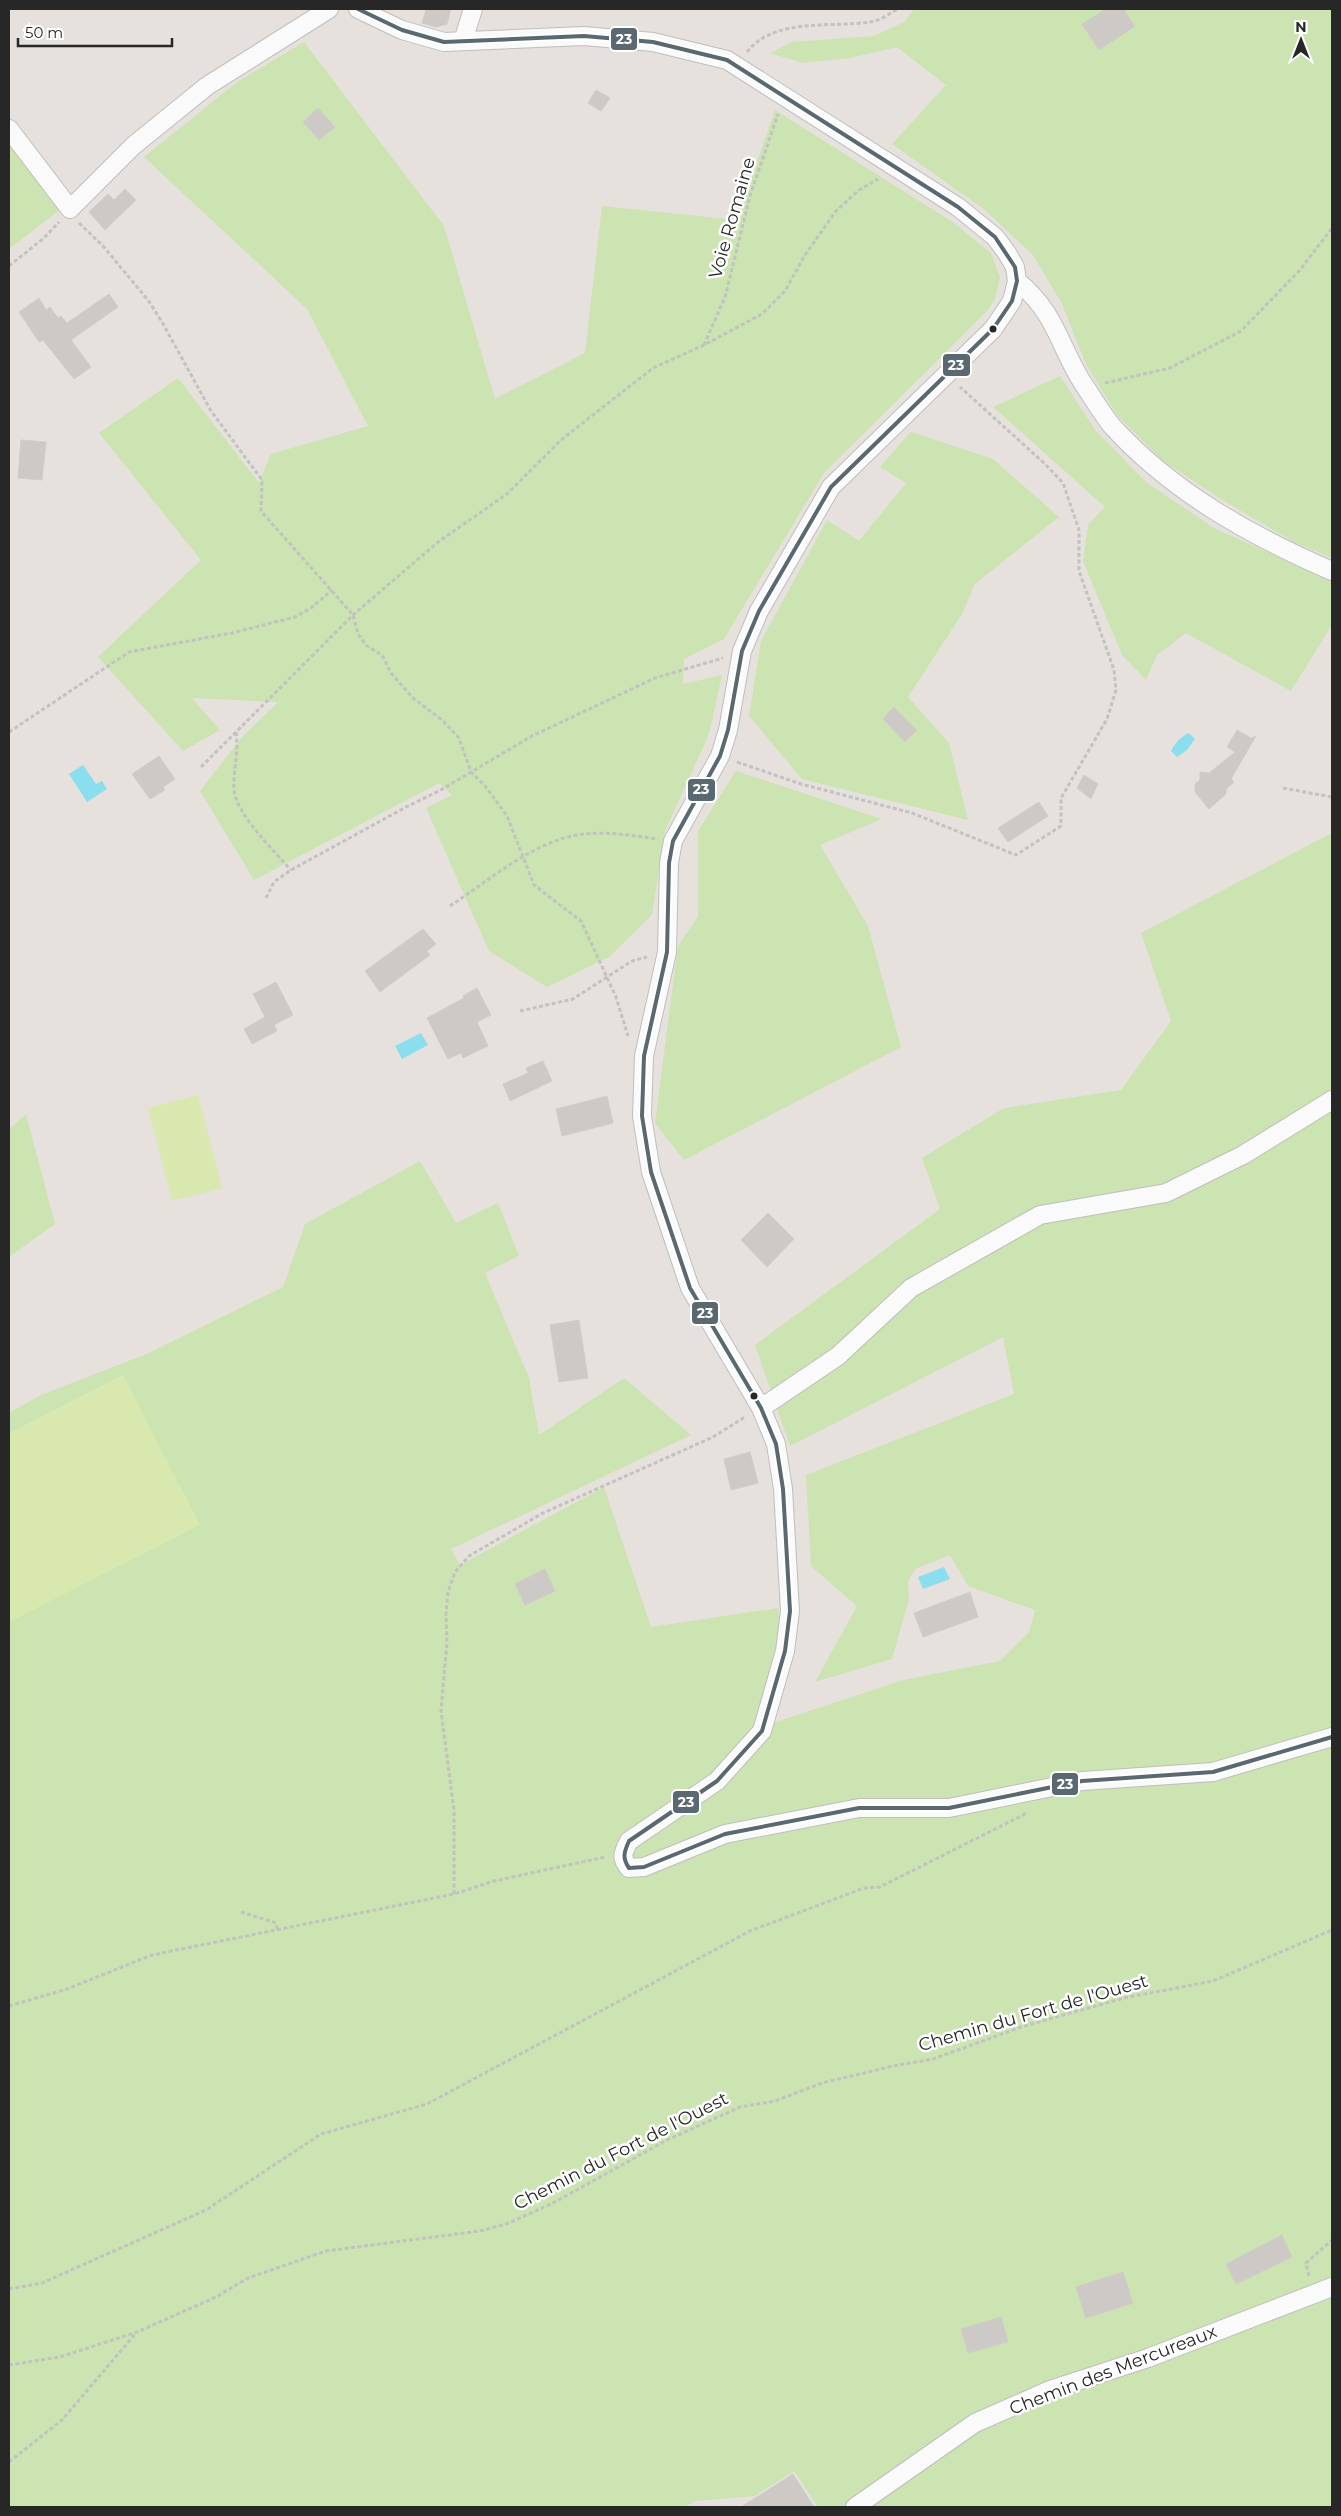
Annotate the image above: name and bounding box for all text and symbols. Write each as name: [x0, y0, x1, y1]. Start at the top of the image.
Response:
scale bar: [18, 15, 171, 47]
north arrow: [1276, 15, 1326, 65]
text: N: [1295, 18, 1307, 36]
text: 50 m: [25, 23, 63, 42]
line badge: 23: [610, 27, 638, 51]
text: 23: [616, 30, 632, 48]
street label: Voie Romaine: [704, 155, 760, 281]
unlabelled marker: [988, 324, 998, 334]
line badge: 23: [942, 353, 971, 377]
text: 23: [948, 356, 964, 374]
line badge: 23: [687, 778, 716, 802]
text: 23: [693, 780, 709, 798]
line badge: 23: [691, 1301, 719, 1325]
text: 23: [697, 1304, 713, 1322]
unlabelled marker: [749, 1391, 759, 1401]
line badge: 23: [1051, 1772, 1079, 1796]
text: 23: [1057, 1775, 1073, 1793]
line badge: 23: [672, 1790, 700, 1814]
text: 23: [678, 1793, 694, 1811]
street label: Chemin du Fort de l'Ouest: [916, 1970, 1150, 2056]
street label: Chemin du Fort de l'Ouest: [510, 2087, 732, 2215]
street label: Chemin des Mercureaux: [1006, 2320, 1220, 2420]

